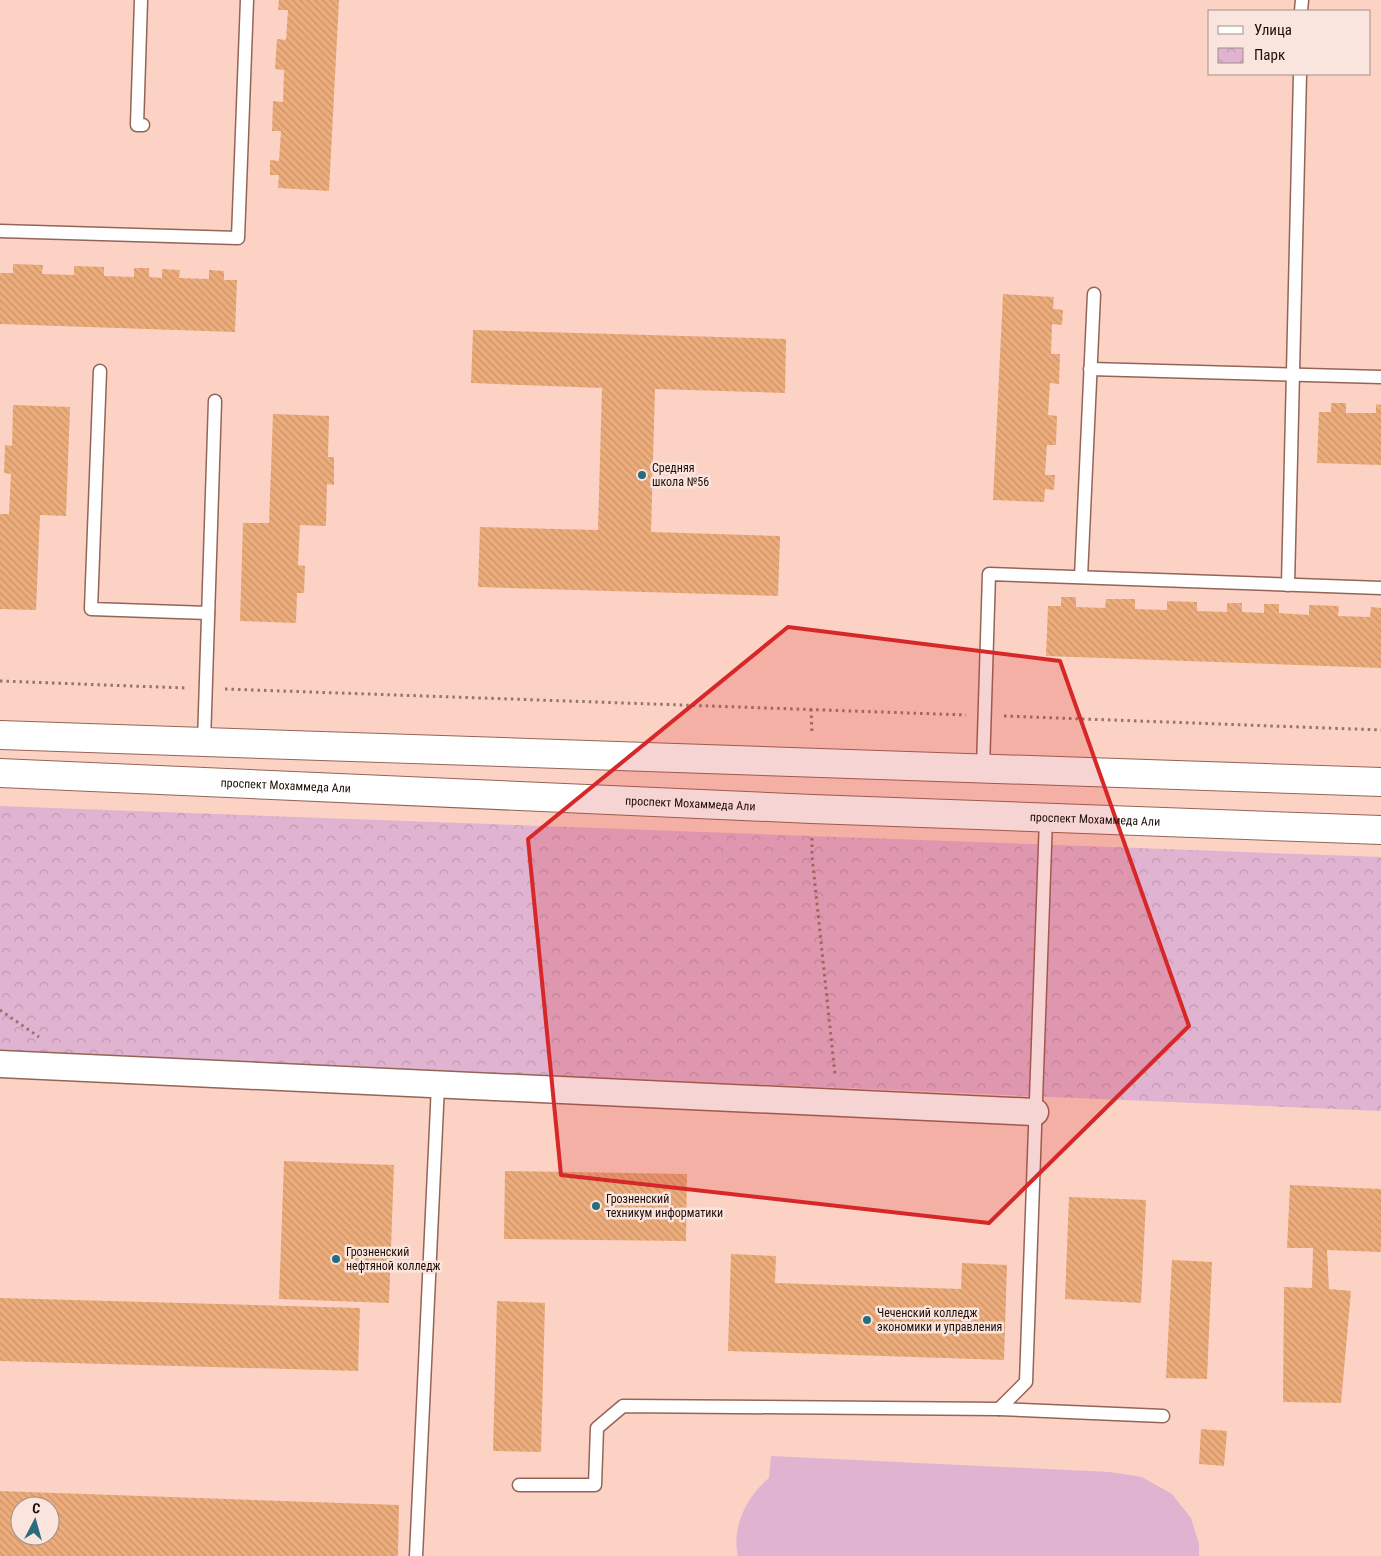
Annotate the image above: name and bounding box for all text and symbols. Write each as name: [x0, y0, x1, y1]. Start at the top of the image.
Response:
legend: [1208, 10, 1371, 75]
text: Улица: [1254, 21, 1292, 39]
text: Парк: [1254, 46, 1285, 64]
place label: Средняя школа №56: [652, 461, 709, 489]
marker: Средняя школа №56: [636, 469, 648, 481]
street label: проспект Мохаммеда Али: [220, 776, 351, 796]
street label: проспект Мохаммеда Али: [625, 794, 756, 813]
street label: проспект Мохаммеда Али: [1030, 810, 1160, 829]
place label: Грозненский техникум информатики: [606, 1192, 723, 1220]
marker: Грозненский техникум информатики: [590, 1200, 602, 1212]
place label: Грозненский нефтяной колледж: [346, 1245, 441, 1273]
marker: Грозненский нефтяной колледж: [330, 1253, 342, 1265]
place label: Чеченский колледж экономики и управления: [877, 1306, 1002, 1334]
marker: Чеченский колледж экономики и управления: [861, 1314, 873, 1326]
north arrow: [10, 1496, 60, 1546]
text: С: [32, 1500, 41, 1516]

